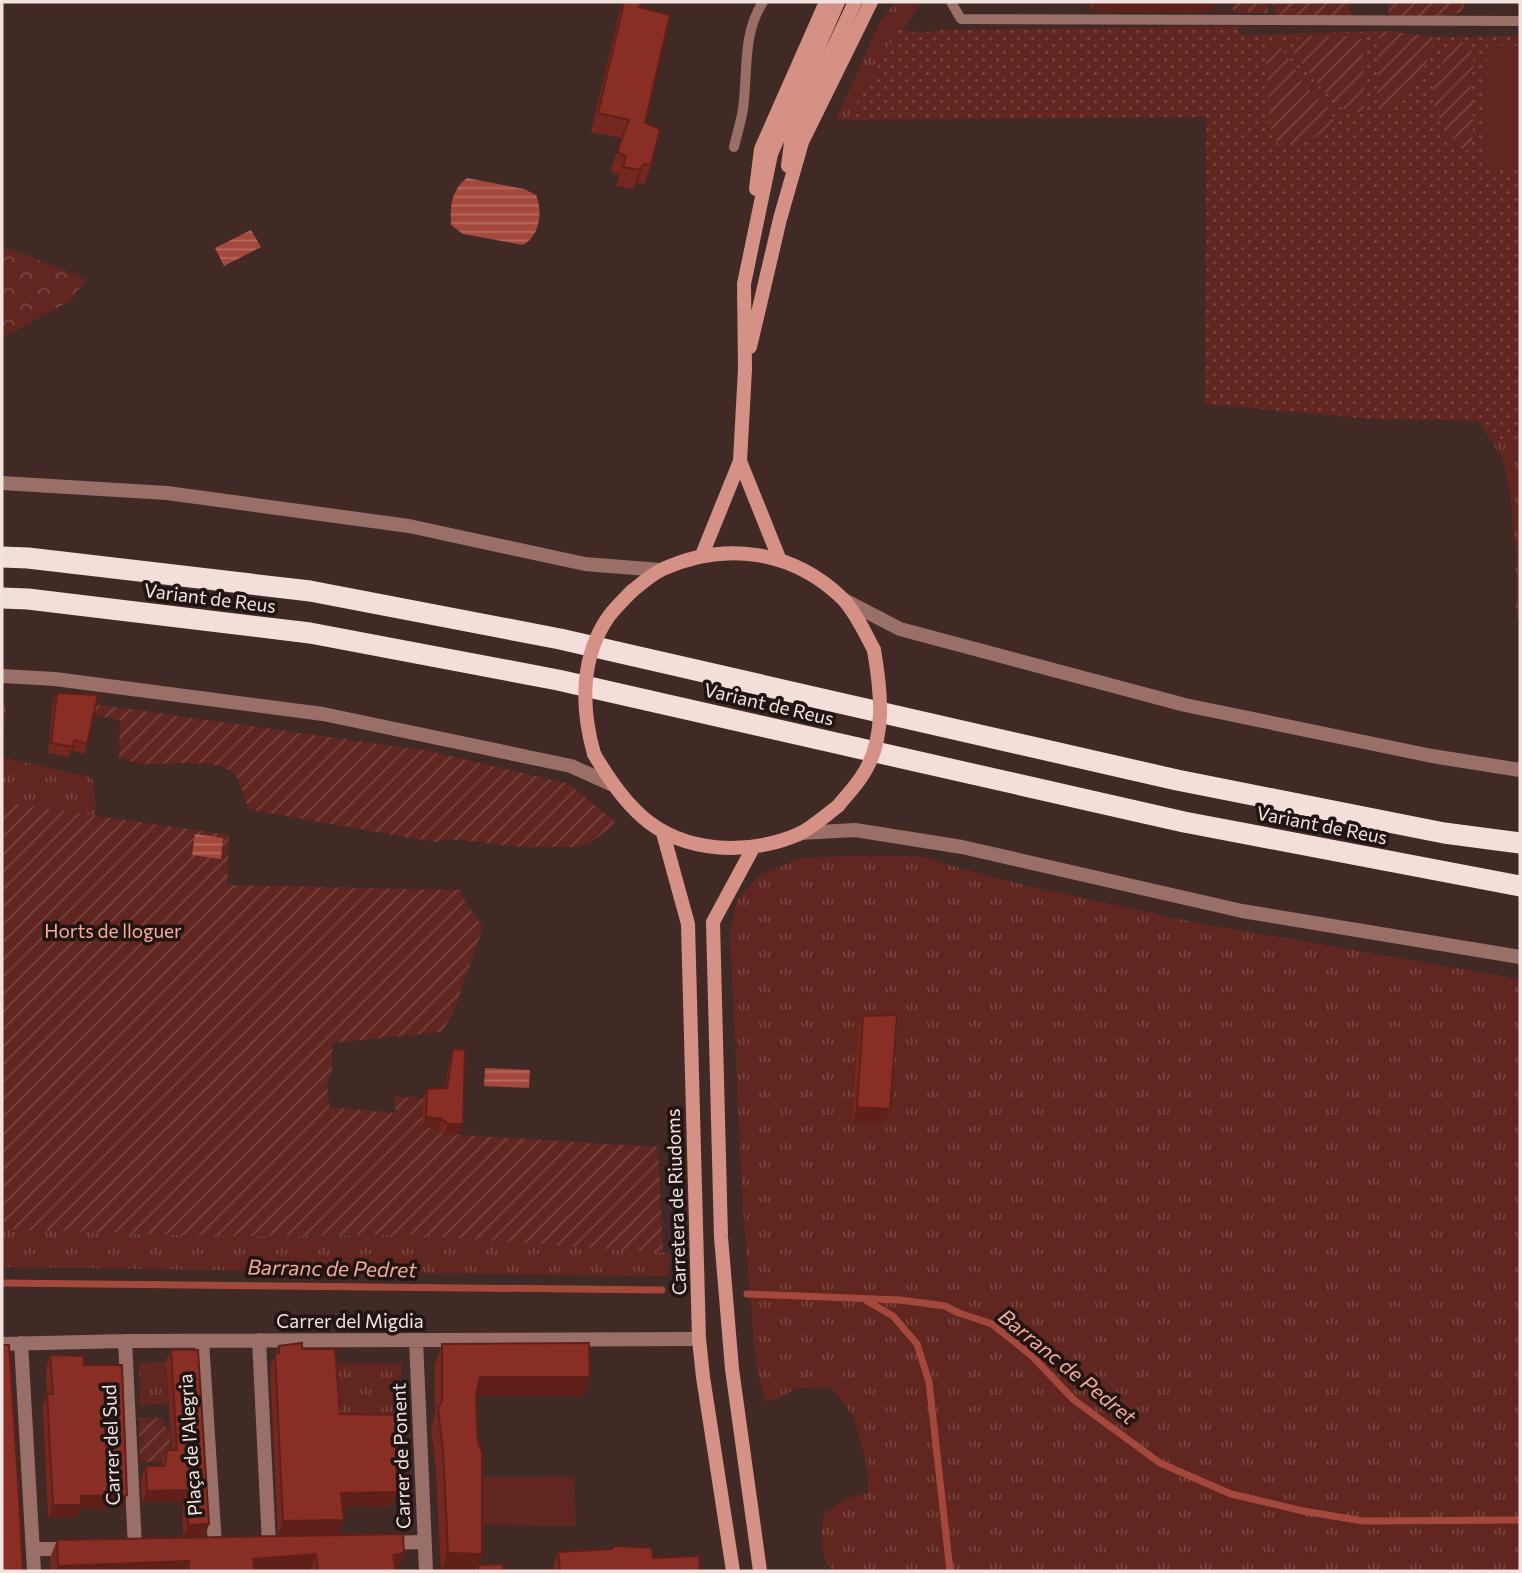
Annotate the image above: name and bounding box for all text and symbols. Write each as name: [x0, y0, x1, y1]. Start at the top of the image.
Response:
street label: Variant de Reus: [143, 578, 277, 617]
street label: Variant de Reus: [702, 677, 836, 730]
street label: Variant de Reus: [1255, 801, 1389, 848]
park label: Horts de lloguer: [44, 919, 182, 942]
street label: Carretera de Riudoms: [661, 1108, 690, 1296]
water label: Barranc de Pedret: [247, 1254, 417, 1281]
water label: Barranc de Pedret: [994, 1303, 1142, 1429]
street label: Carrer del Migdia: [276, 1309, 424, 1332]
street label: Plaça de l'Alegria: [173, 1373, 206, 1517]
street label: Carrer de Ponent: [386, 1382, 415, 1529]
street label: Carrer del Sud: [97, 1384, 124, 1506]

